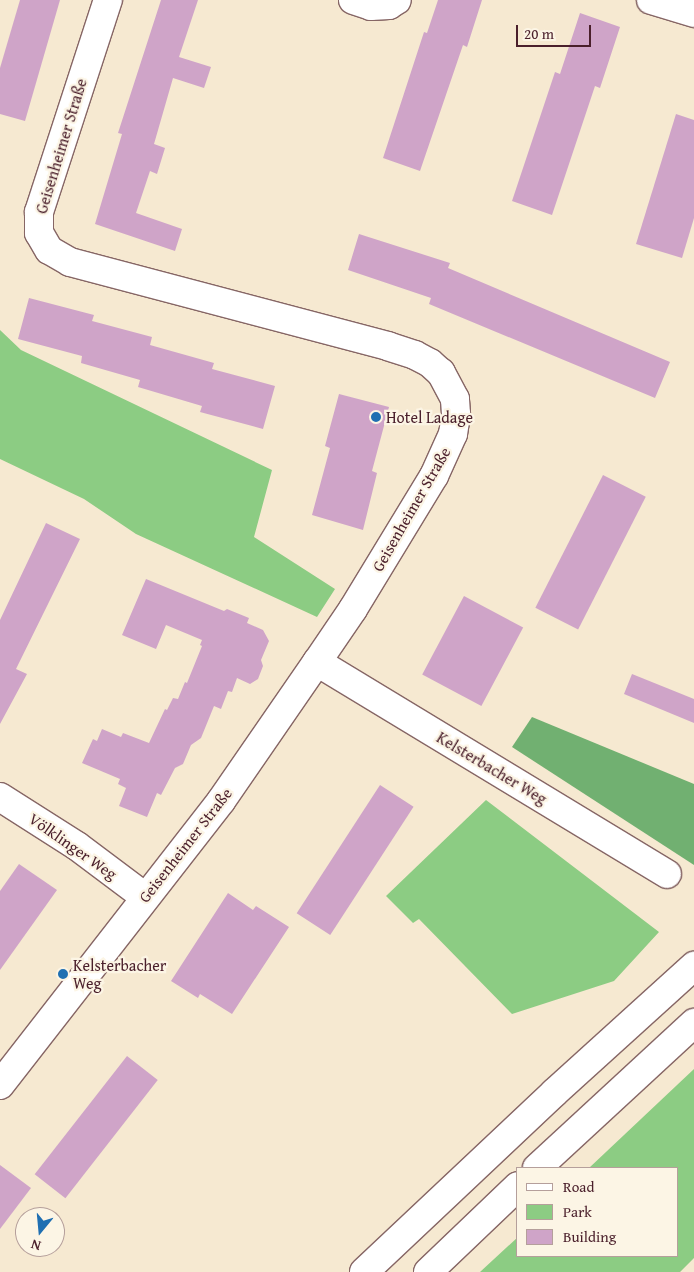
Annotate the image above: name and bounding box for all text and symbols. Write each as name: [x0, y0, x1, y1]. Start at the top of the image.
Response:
scale bar: [519, 15, 594, 47]
text: 20 m: [524, 23, 554, 44]
street label: Geisenheimer Straße: [31, 76, 91, 216]
place label: Hotel Ladage: [386, 407, 473, 427]
marker: Hotel Ladage: [370, 411, 382, 423]
street label: Geisenheimer Straße: [368, 443, 454, 575]
street label: Kelsterbacher Weg: [433, 727, 551, 809]
street label: Geisenheimer Straße: [134, 784, 236, 906]
street label: Völklinger Weg: [25, 809, 121, 883]
place label: Kelsterbacher Weg: [73, 955, 166, 993]
marker: Kelsterbacher Weg: [57, 968, 69, 980]
legend: [516, 1167, 679, 1257]
text: Road: [563, 1176, 594, 1197]
text: Park: [563, 1201, 592, 1222]
north arrow: [15, 1207, 65, 1257]
text: Building: [563, 1226, 616, 1247]
text: N: [29, 1234, 43, 1256]

